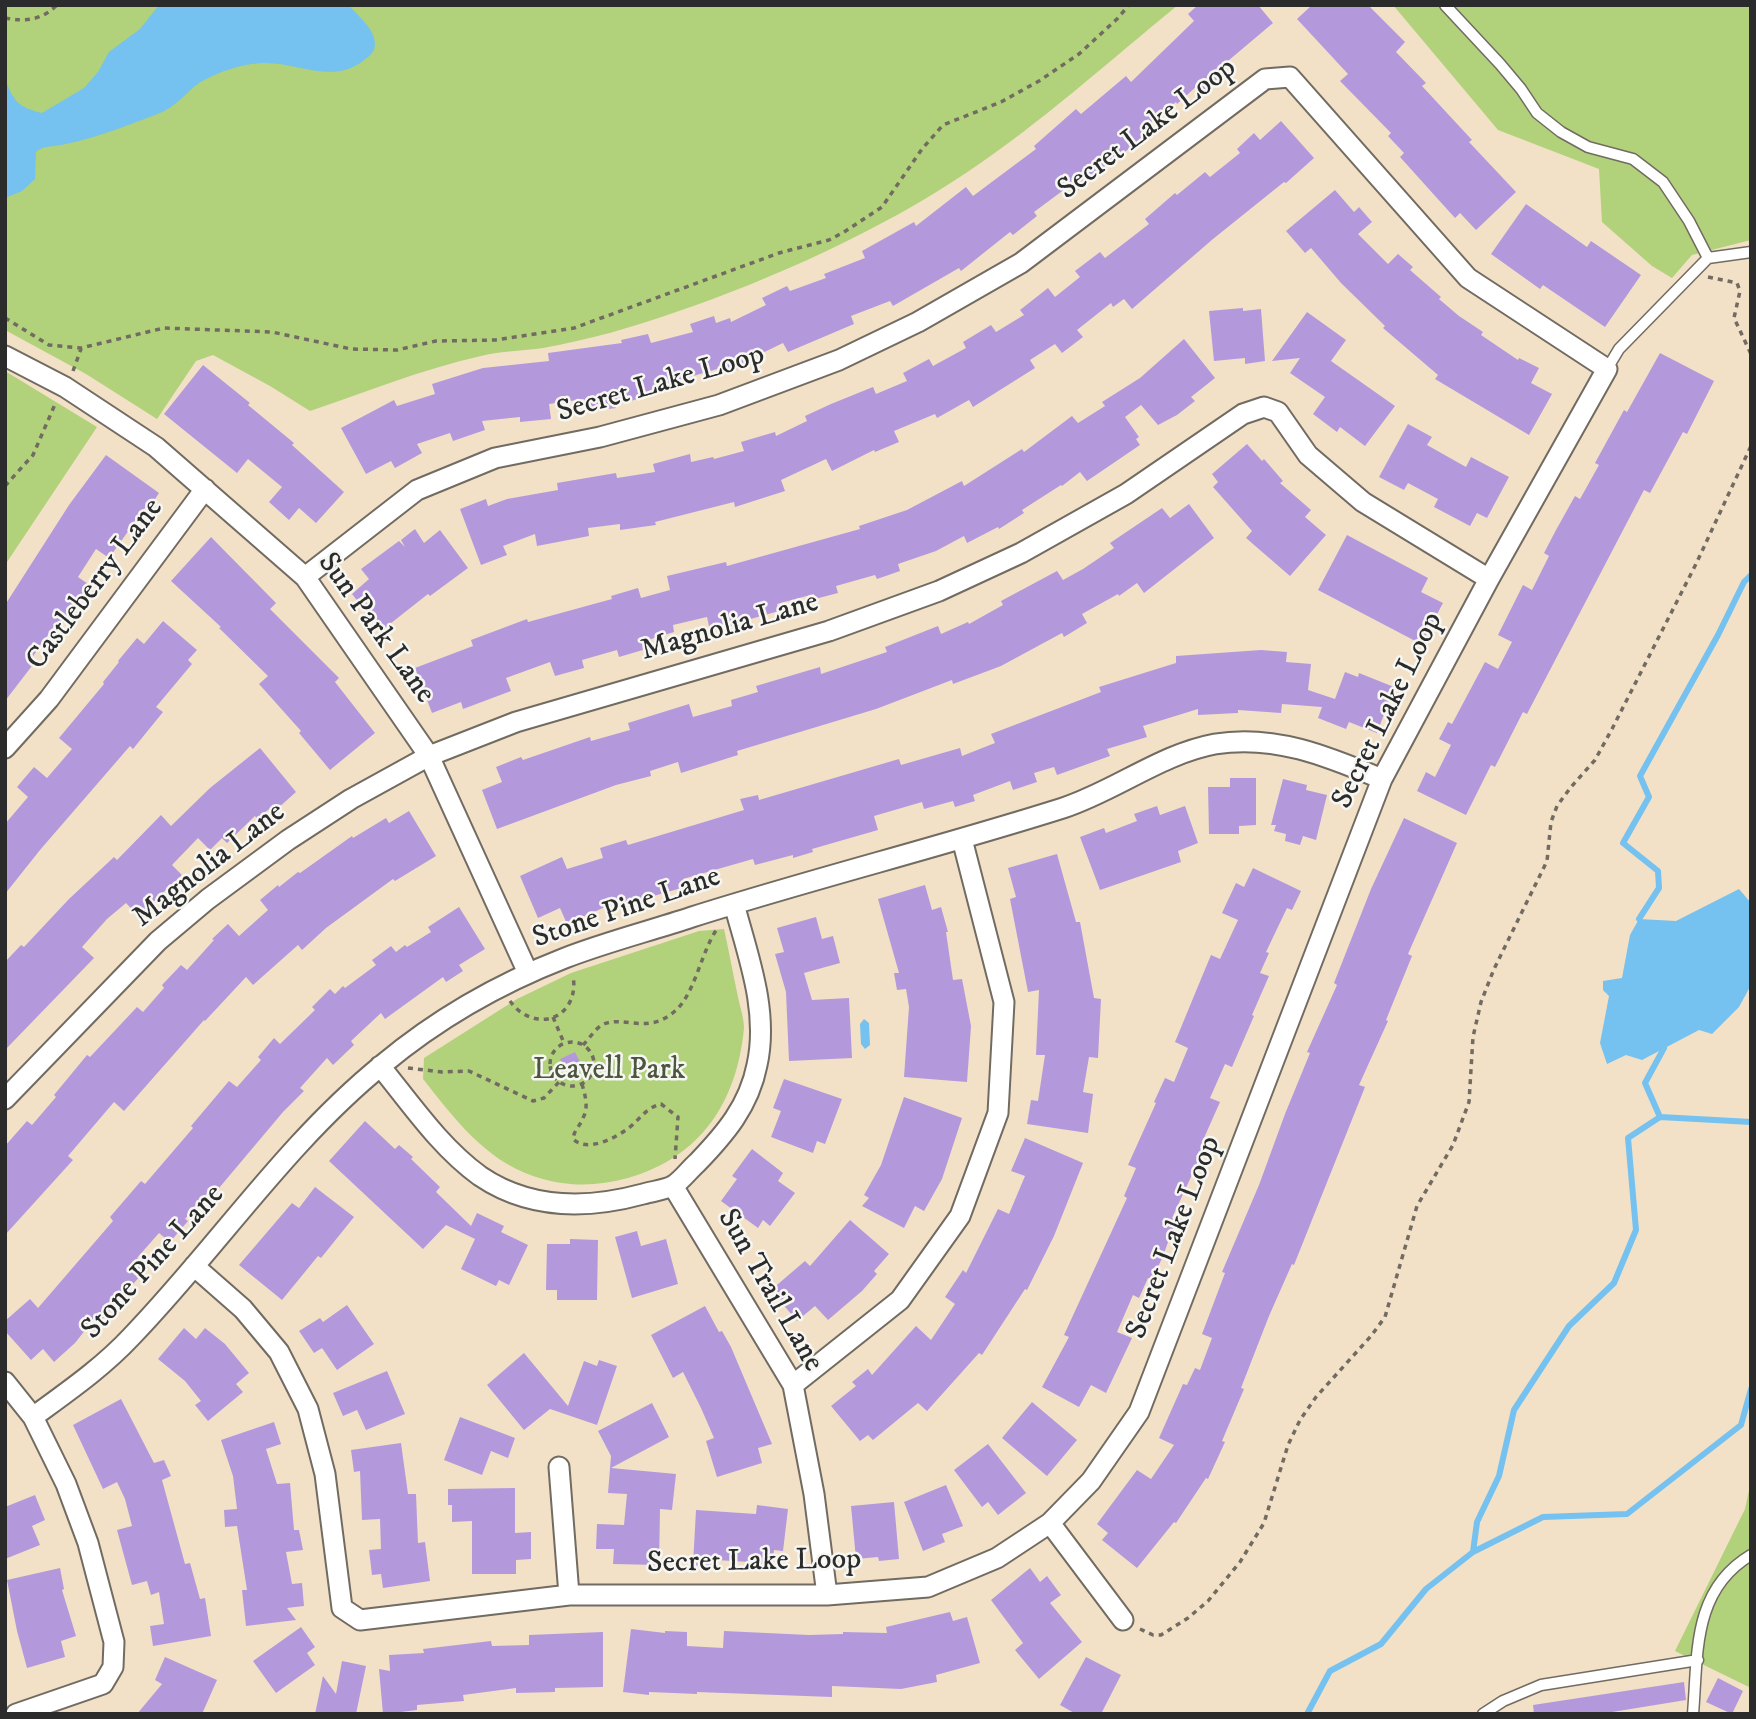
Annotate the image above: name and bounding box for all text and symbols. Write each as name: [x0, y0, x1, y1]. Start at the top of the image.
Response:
street label: Secret Lake Loop: [1052, 51, 1244, 209]
street label: Secret Lake Loop: [553, 338, 769, 432]
street label: Castleberry Lane: [20, 492, 172, 678]
street label: Sun Park Lane: [308, 547, 442, 711]
street label: Magnolia Lane: [637, 585, 823, 671]
street label: Secret Lake Loop: [1326, 607, 1452, 815]
street label: Magnolia Lane: [127, 795, 293, 937]
street label: Stone Pine Lane: [528, 860, 726, 958]
park label: Leavell Park: [533, 1054, 685, 1090]
street label: Secret Lake Loop: [1120, 1131, 1230, 1345]
street label: Stone Pine Lane: [75, 1178, 233, 1348]
street label: Sun Trail Lane: [708, 1203, 830, 1379]
street label: Secret Lake Loop: [647, 1543, 861, 1583]

